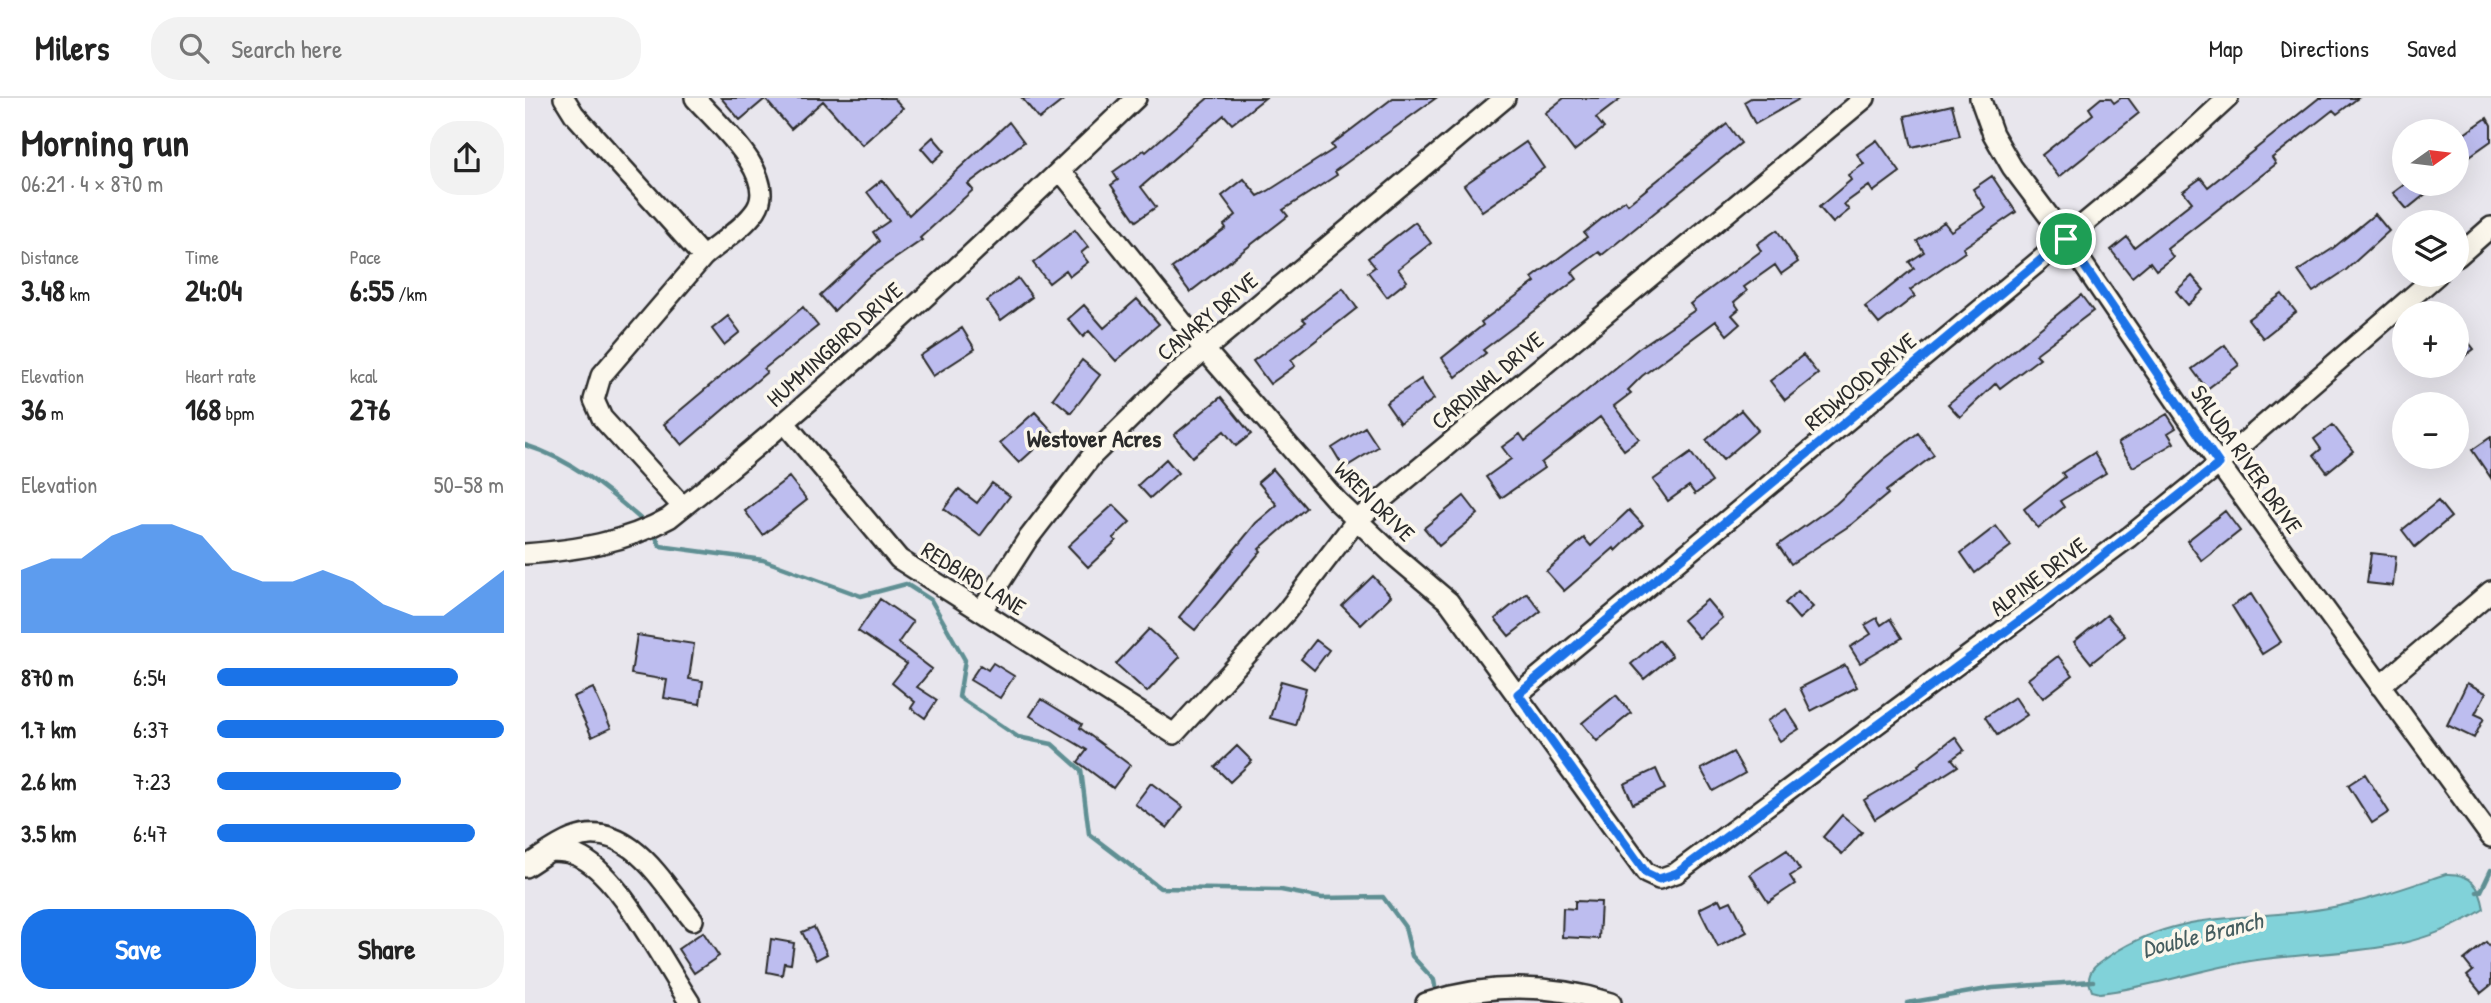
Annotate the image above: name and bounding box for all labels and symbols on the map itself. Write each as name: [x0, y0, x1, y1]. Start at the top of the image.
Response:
north arrow: [2392, 119, 2469, 196]
pin: [2036, 209, 2096, 269]
street label: CANARY DRIVE: [1150, 265, 1264, 367]
street label: HUMMINGBIRD DRIVE: [759, 275, 909, 413]
street label: CARDINAL DRIVE: [1424, 324, 1550, 436]
street label: REDWOOD DRIVE: [1797, 325, 1923, 437]
street label: SALUDA RIVER DRIVE: [2184, 378, 2310, 540]
district label: Westover Acres: [1027, 422, 1161, 454]
street label: WREN DRIVE: [1328, 454, 1422, 548]
street label: ALPINE DRIVE: [1983, 529, 2093, 623]
street label: REDBIRD LANE: [916, 534, 1032, 622]
water label: Double Branch: [2138, 903, 2267, 964]

